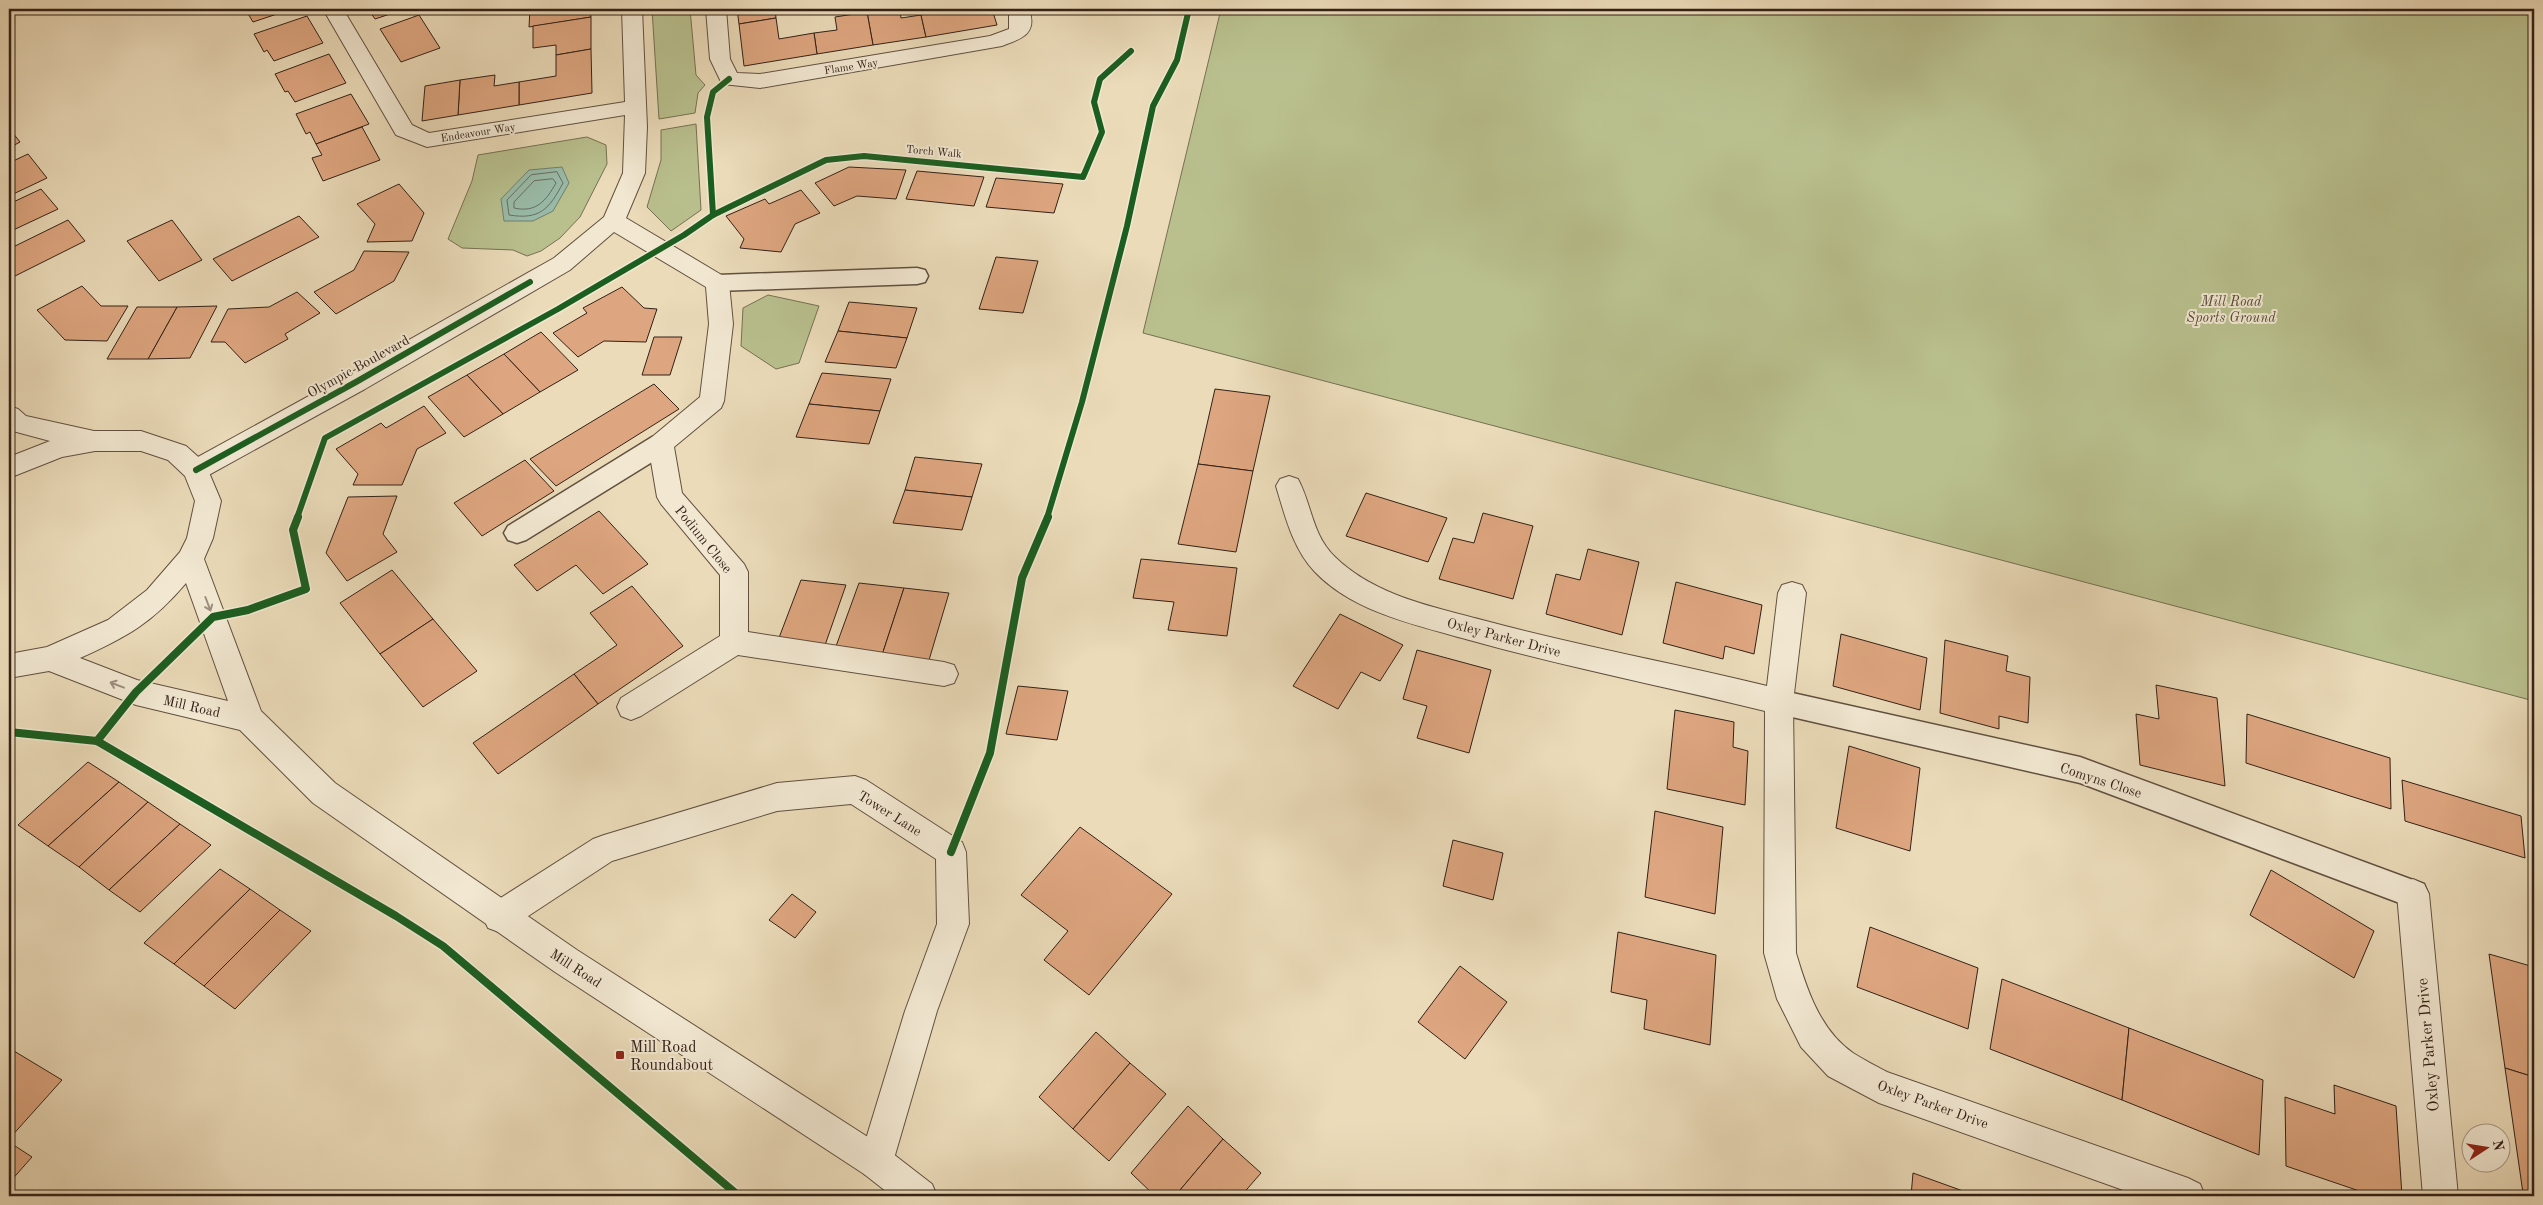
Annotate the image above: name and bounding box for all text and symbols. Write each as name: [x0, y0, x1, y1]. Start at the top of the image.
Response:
street label: Flame Way: [823, 58, 879, 77]
street label: Endeavour Way: [440, 122, 517, 145]
street label: Torch Walk: [906, 145, 962, 160]
park label: Mill Road Sports Ground: [2186, 295, 2276, 326]
street label: Olympic Boulevard: [305, 333, 412, 401]
street label: Podium Close: [672, 503, 734, 576]
one-way arrow: [204, 596, 213, 611]
street label: Oxley Parker Drive: [1445, 616, 1562, 660]
one-way arrow: [110, 680, 125, 689]
street label: Mill Road: [162, 694, 222, 720]
street label: Comyns Close: [2058, 761, 2143, 801]
street label: Tower Lane: [855, 789, 924, 839]
street label: Mill Road: [547, 947, 604, 991]
street label: Oxley Parker Drive: [2415, 977, 2443, 1112]
place label: Mill Road Roundabout: [630, 1040, 714, 1074]
marker: Mill Road Roundabout: [614, 1049, 626, 1061]
street label: Oxley Parker Drive: [1875, 1078, 1990, 1132]
north arrow: [2460, 1122, 2510, 1172]
text: N: [2490, 1139, 2506, 1152]

